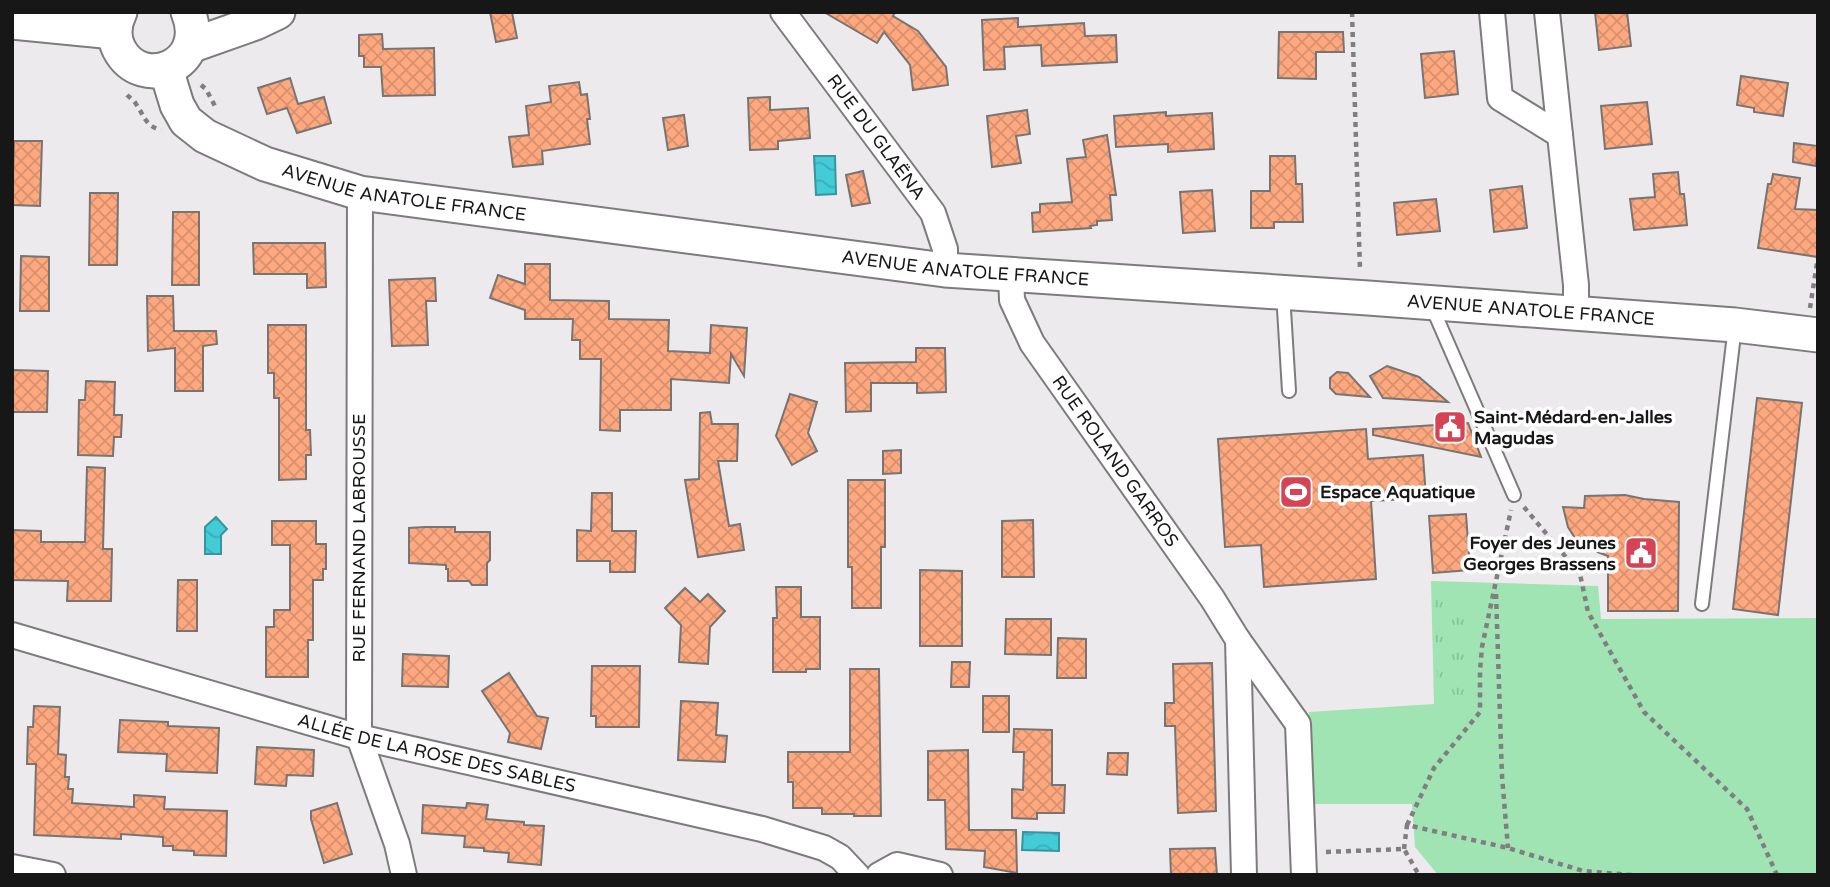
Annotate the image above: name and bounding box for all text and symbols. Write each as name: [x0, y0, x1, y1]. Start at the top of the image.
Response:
street label: RUE DU GLAËNA: [822, 70, 930, 204]
street label: AVENUE ANATOLE FRANCE: [279, 159, 528, 226]
street label: AVENUE ANATOLE FRANCE: [840, 246, 1090, 291]
street label: AVENUE ANATOLE FRANCE: [1406, 290, 1656, 330]
street label: RUE ROLAND GARROS: [1047, 371, 1183, 551]
place label: Saint-Médard-en-Jalles Magudas: [1474, 406, 1673, 449]
public building icon: Saint-Médard-en-Jalles Magudas: [1431, 408, 1469, 446]
street label: RUE FERNAND LABROUSSE: [348, 413, 370, 663]
sports icon: Espace Aquatique: [1277, 473, 1315, 511]
place label: Espace Aquatique: [1320, 481, 1475, 503]
place label: Foyer des Jeunes Georges Brassens: [1463, 532, 1616, 575]
public building icon: Foyer des Jeunes Georges Brassens: [1622, 534, 1660, 572]
street label: ALLÉE DE LA ROSE DES SABLES: [295, 709, 578, 797]

